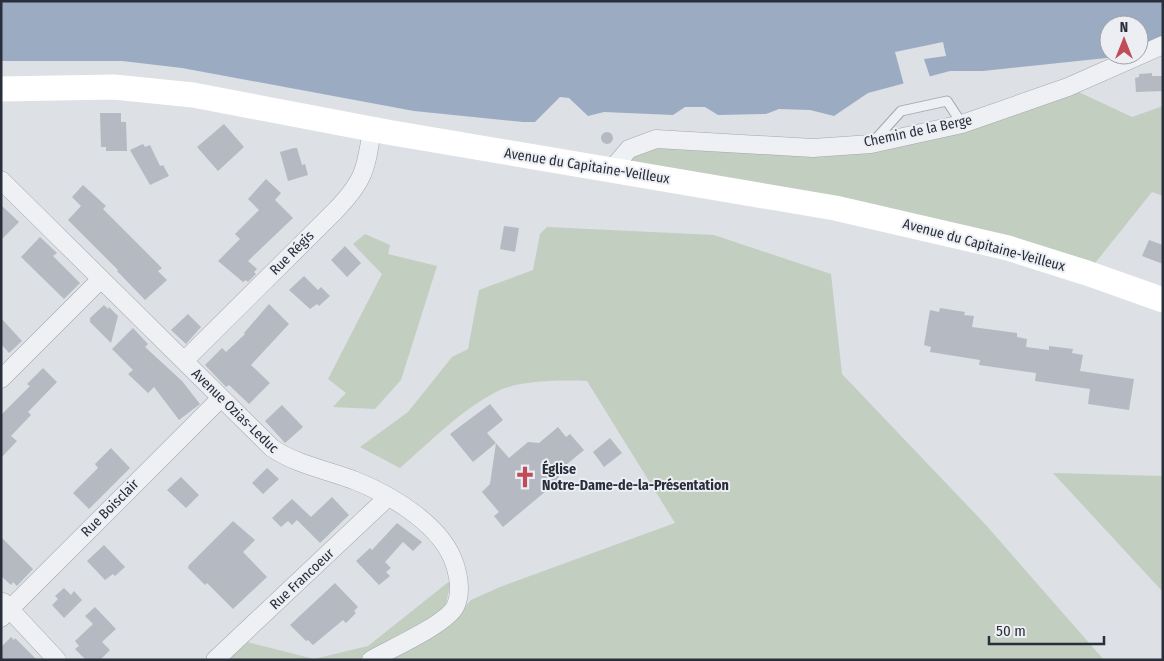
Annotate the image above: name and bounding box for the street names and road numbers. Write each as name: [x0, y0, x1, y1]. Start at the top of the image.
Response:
street label: Chemin de la Berge: [862, 111, 974, 151]
street label: Avenue du Capitaine-Veilleux: [503, 145, 672, 188]
street label: Avenue du Capitaine-Veilleux: [901, 215, 1068, 275]
street label: Rue Régis: [266, 227, 318, 279]
street label: Avenue Ozias-Leduc: [188, 365, 282, 457]
street label: Rue Boisclair: [78, 476, 142, 540]
street label: Rue Francoeur: [266, 545, 338, 613]

